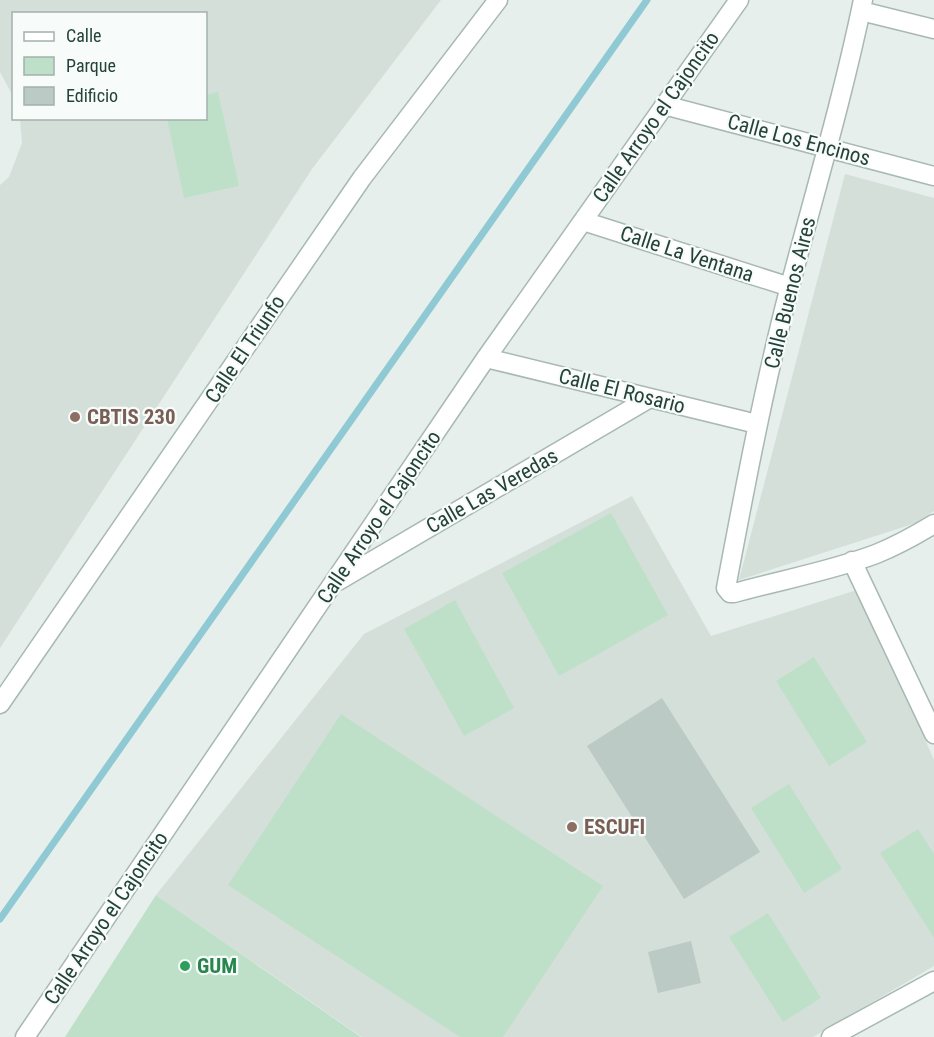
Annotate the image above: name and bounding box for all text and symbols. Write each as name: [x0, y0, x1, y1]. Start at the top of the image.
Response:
legend: [12, 12, 207, 120]
text: Calle: [66, 25, 102, 46]
street label: Calle Arroyo el Cajoncito: [588, 27, 724, 207]
text: Parque: [66, 55, 116, 76]
text: Edificio: [66, 85, 118, 106]
street label: Calle Los Encinos: [725, 109, 873, 171]
street label: Calle Buenos Aires: [760, 215, 820, 371]
street label: Calle La Ventana: [617, 221, 757, 287]
street label: Calle El Triunfo: [200, 291, 290, 407]
street label: Calle El Rosario: [556, 364, 688, 418]
place label: CBTIS 230: [87, 405, 176, 429]
marker: CBTIS 230: [68, 410, 82, 424]
street label: Calle Arroyo el Cajoncito: [312, 426, 446, 608]
street label: Calle Las Veredas: [422, 444, 562, 538]
place label: ESCUFI: [584, 815, 645, 839]
marker: ESCUFI: [565, 820, 579, 834]
street label: Calle Arroyo el Cajoncito: [39, 827, 173, 1009]
place label: GUM: [197, 954, 237, 978]
marker: GUM: [178, 959, 192, 973]

